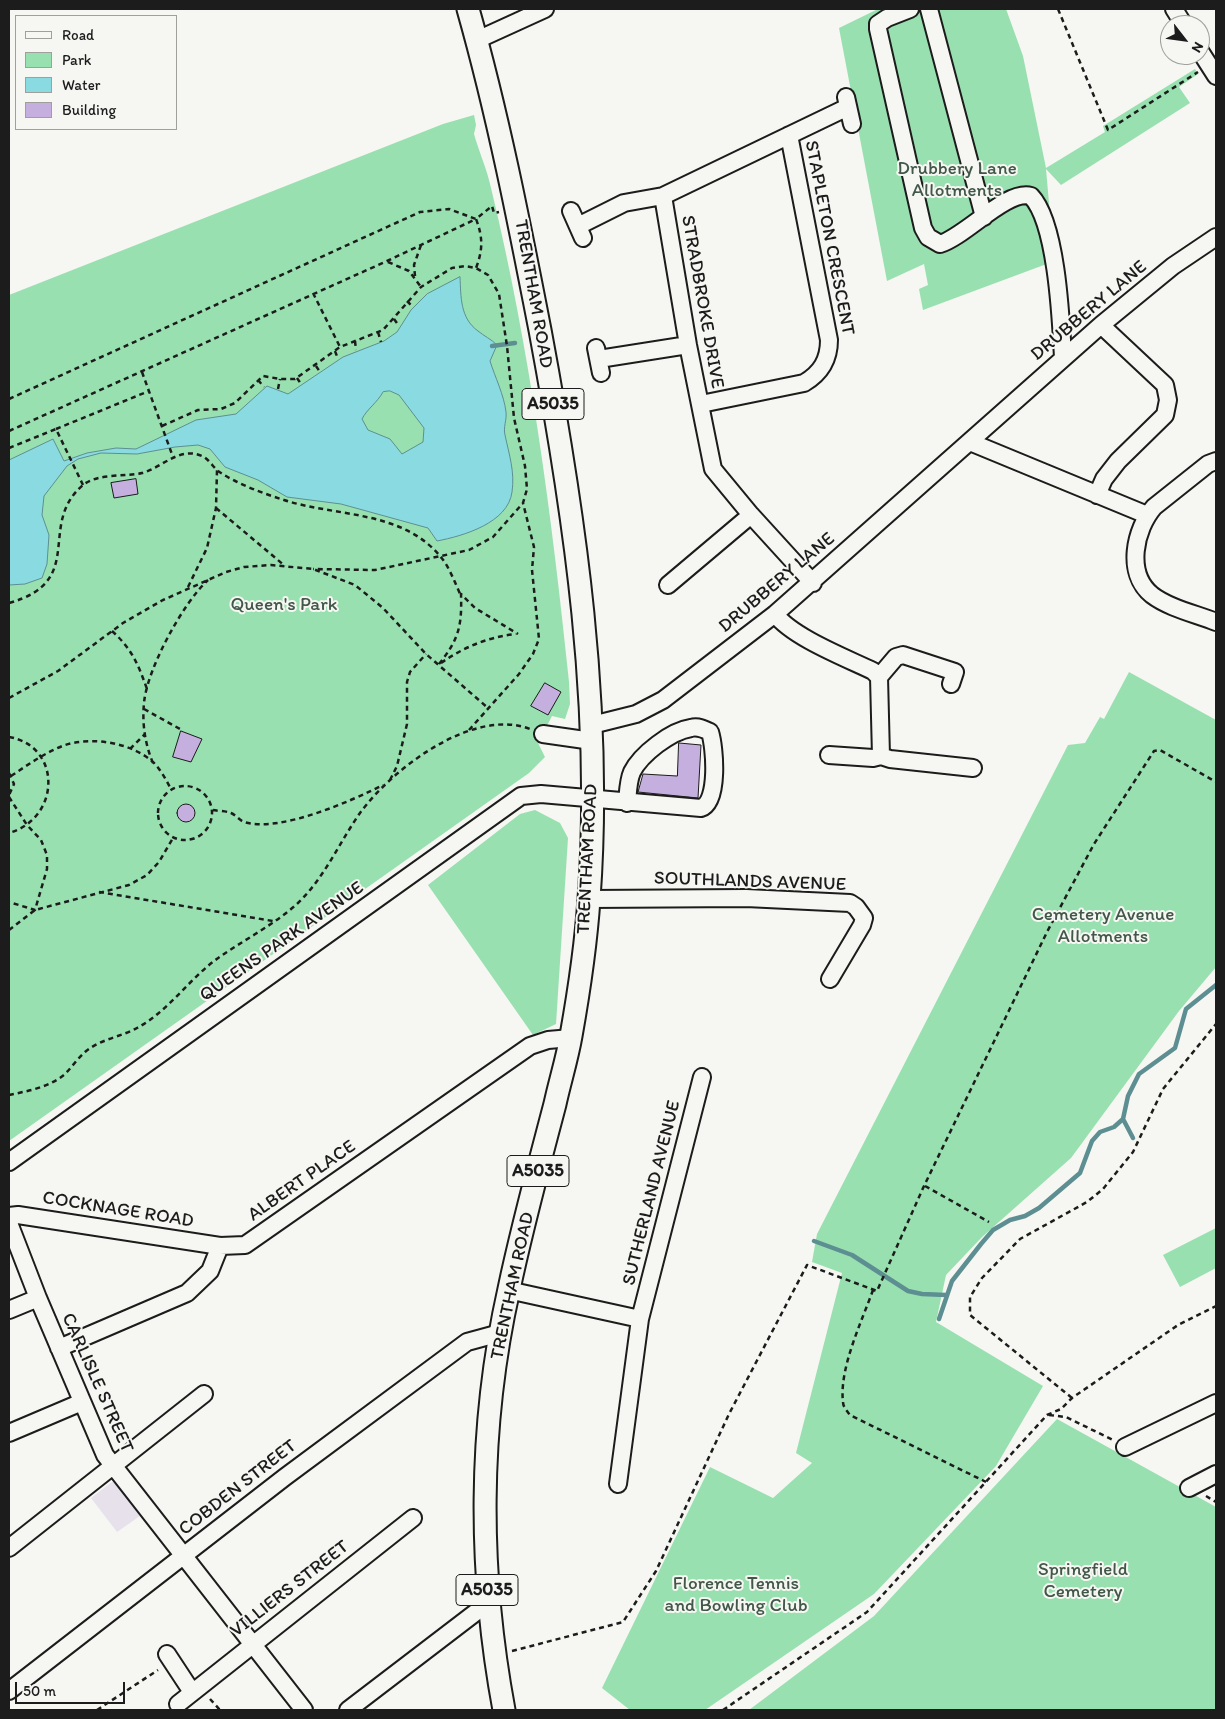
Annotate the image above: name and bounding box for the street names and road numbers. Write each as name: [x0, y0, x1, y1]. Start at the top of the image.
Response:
street label: STAPLETON CRESCENT: [799, 139, 859, 337]
street label: STRADBROKE DRIVE: [676, 214, 728, 390]
street label: TRENTHAM ROAD: [509, 218, 557, 370]
street label: DRUBBERY LANE: [1026, 256, 1152, 366]
road number: A5035: [522, 388, 584, 419]
street label: DRUBBERY LANE: [714, 528, 840, 638]
street label: TRENTHAM ROAD: [573, 783, 603, 935]
street label: SOUTHLANDS AVENUE: [654, 867, 846, 897]
street label: QUEENS PARK AVENUE: [196, 877, 368, 1007]
street label: SUTHERLAND AVENUE: [618, 1098, 686, 1288]
street label: ALBERT PLACE: [244, 1135, 360, 1227]
road number: A5035: [507, 1156, 569, 1186]
street label: COCKNAGE ROAD: [41, 1187, 195, 1233]
street label: TRENTHAM ROAD: [486, 1210, 540, 1362]
street label: CARLISLE STREET: [56, 1310, 138, 1456]
street label: COBDEN STREET: [175, 1435, 301, 1541]
street label: VILLIERS STREET: [226, 1536, 354, 1642]
road number: A5035: [456, 1574, 518, 1606]

